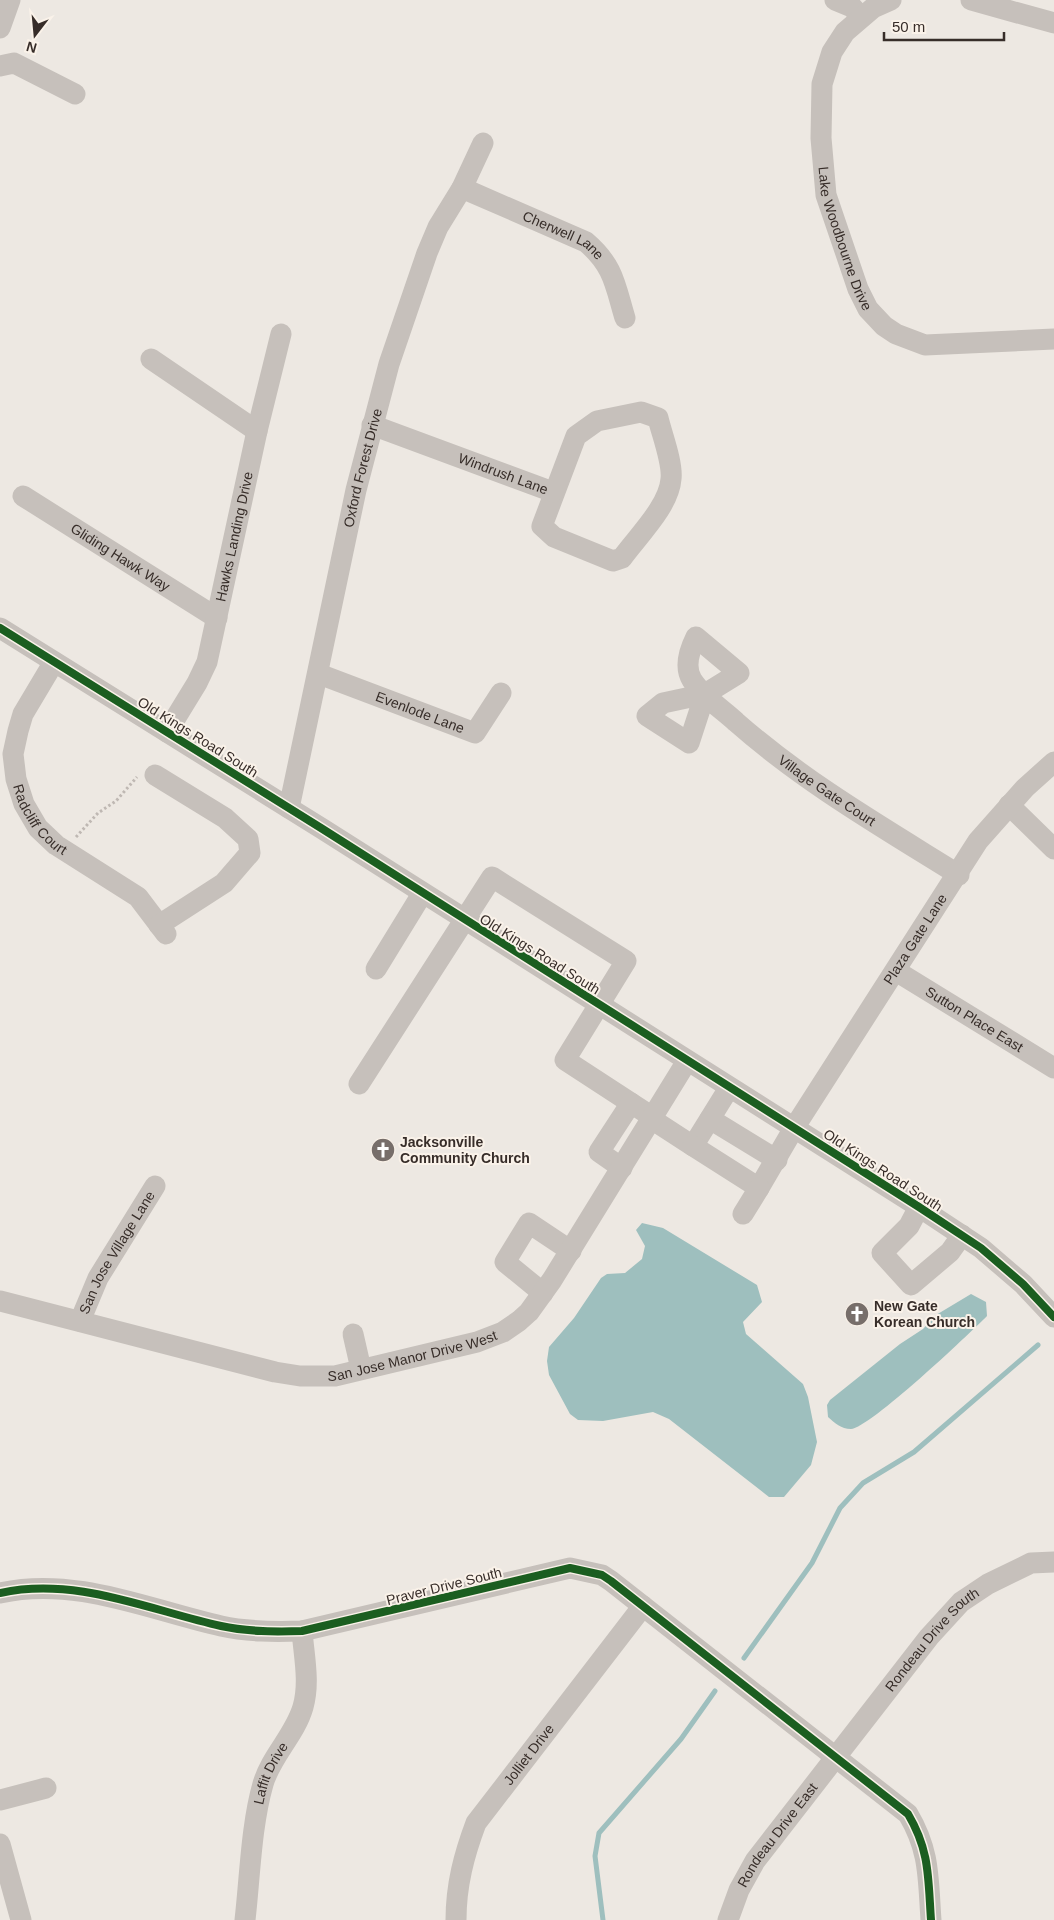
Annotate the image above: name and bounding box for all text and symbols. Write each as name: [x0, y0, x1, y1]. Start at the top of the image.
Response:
north arrow: [10, 10, 60, 60]
scale bar: [884, 10, 1004, 42]
text: 50 m: [892, 18, 925, 35]
text: N: [24, 38, 38, 57]
street label: Lake Woodbourne Drive: [816, 166, 876, 313]
street label: Cherwell Lane: [520, 207, 607, 263]
street label: Oxford Forest Drive: [340, 406, 385, 529]
street label: Windrush Lane: [456, 450, 550, 498]
street label: Hawks Landing Drive: [212, 470, 256, 603]
street label: Gliding Hawk Way: [68, 520, 173, 594]
street label: Evenlode Lane: [373, 688, 467, 736]
street label: Old Kings Road South: [135, 694, 261, 780]
street label: Village Gate Court: [775, 752, 879, 829]
street label: Radcliff Court: [10, 782, 70, 858]
street label: Plaza Gate Lane: [880, 891, 950, 987]
street label: Old Kings Road South: [477, 911, 603, 997]
street label: Sutton Place East: [923, 983, 1026, 1055]
street label: Old Kings Road South: [821, 1126, 945, 1214]
place label: Jacksonville Community Church: [400, 1134, 530, 1166]
church icon: Jacksonville Community Church: [370, 1137, 396, 1163]
street label: San Jose Village Lane: [76, 1188, 158, 1316]
place label: New Gate Korean Church: [874, 1298, 975, 1330]
church icon: New Gate Korean Church: [844, 1301, 870, 1327]
street label: San Jose Manor Drive West: [328, 1327, 499, 1384]
street label: Praver Drive South: [385, 1564, 503, 1608]
street label: Rondeau Drive South: [882, 1584, 982, 1695]
street label: Jolliet Drive: [500, 1721, 557, 1788]
street label: Laffit Drive: [250, 1739, 291, 1806]
street label: Rondeau Drive East: [734, 1780, 821, 1890]

